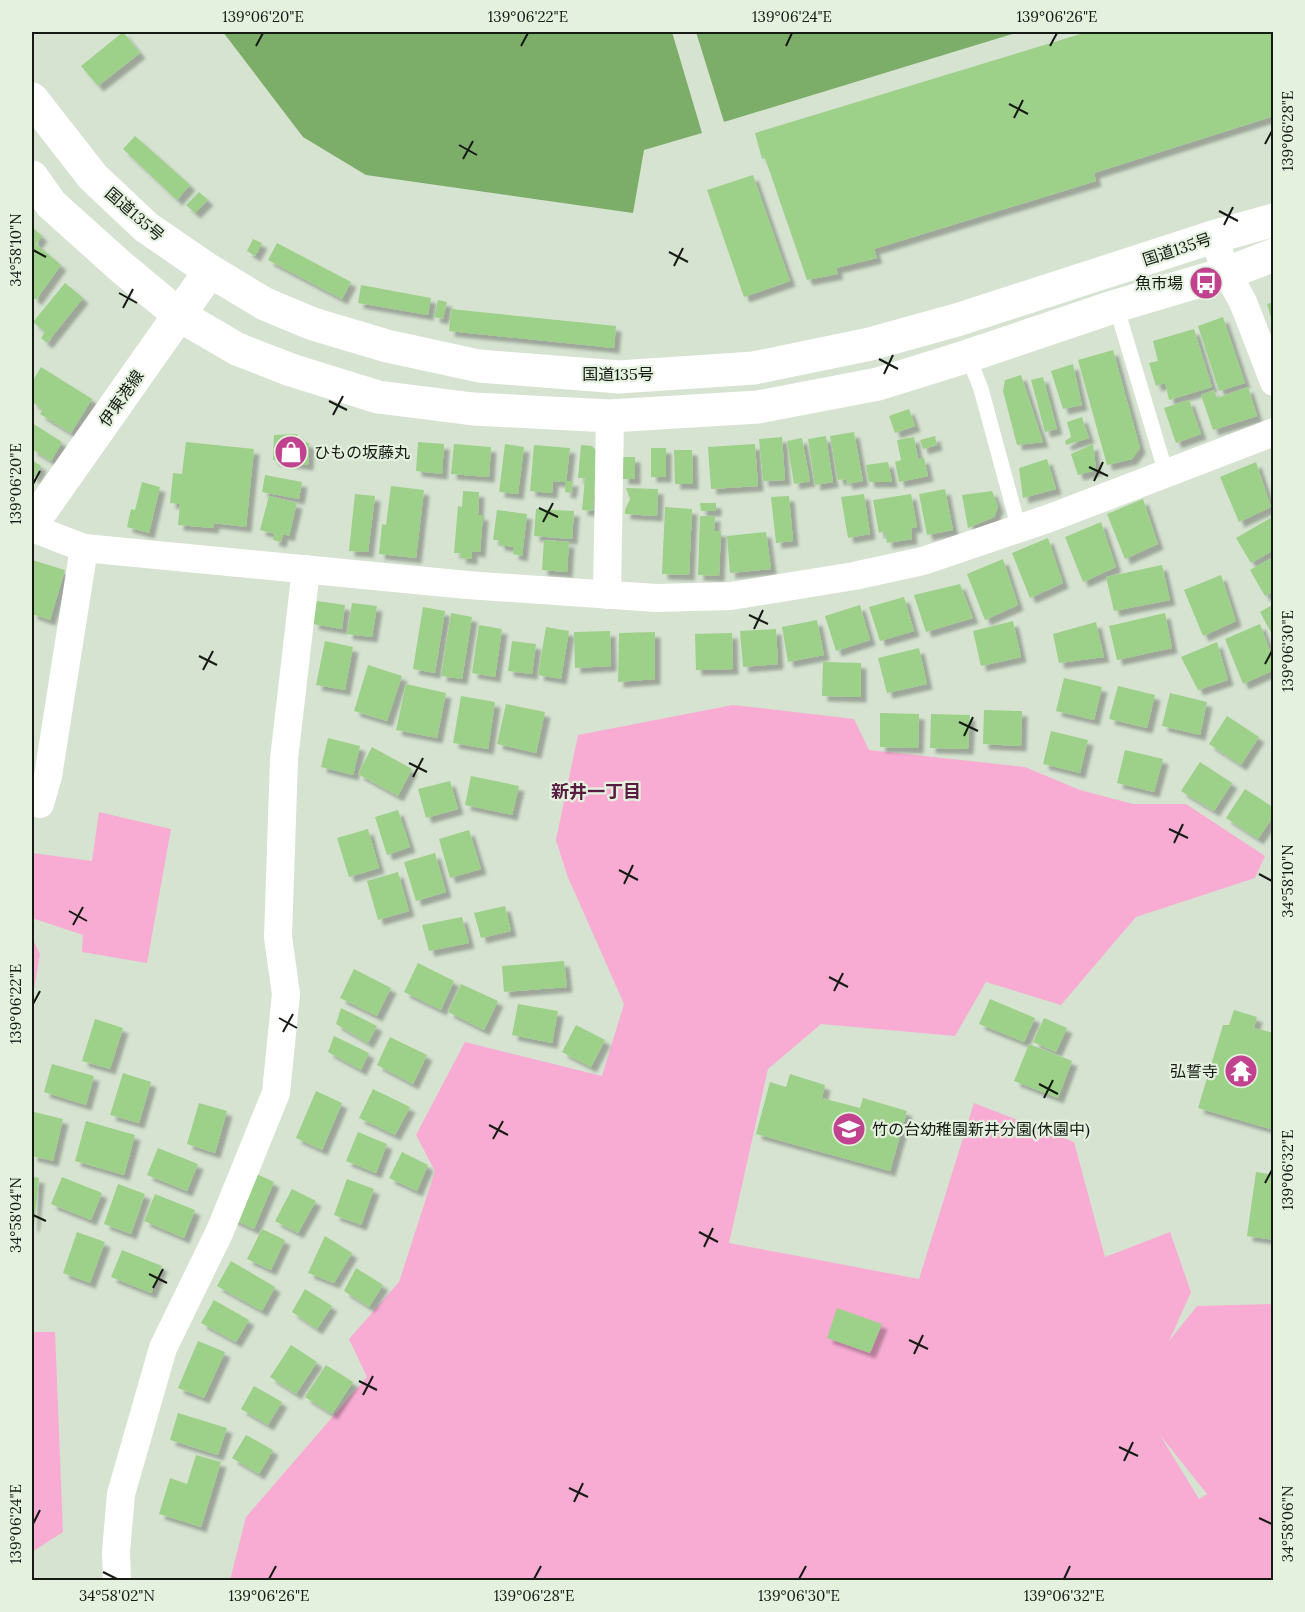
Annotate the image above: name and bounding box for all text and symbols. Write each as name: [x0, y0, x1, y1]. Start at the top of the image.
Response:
text: 139°06'20"E: [222, 7, 304, 26]
text: 139°06'22"E: [488, 7, 568, 26]
text: 139°06'24"E: [752, 7, 832, 26]
text: 139°06'26"E: [1017, 7, 1097, 26]
text: 139°06'28"E: [1278, 91, 1297, 171]
street label: 国道135号: [101, 183, 169, 245]
text: 34°58'10"N: [6, 213, 25, 287]
street label: 国道135号: [1140, 228, 1214, 270]
bus stop icon: 魚市場: [1188, 265, 1224, 301]
place label: 魚市場: [1135, 273, 1183, 293]
street label: 国道135号: [582, 364, 654, 384]
street label: 伊東港線: [94, 366, 148, 430]
shop icon: ひもの坂藤丸: [273, 434, 309, 470]
place label: ひもの坂藤丸: [314, 442, 410, 462]
text: 139°06'20"E: [6, 443, 25, 525]
text: 139°06'30"E: [1278, 610, 1297, 692]
district label: 新井一丁目: [551, 780, 641, 803]
text: 34°58'10"N: [1278, 844, 1297, 918]
text: 139°06'22"E: [6, 964, 25, 1044]
temple icon: 弘誓寺: [1223, 1053, 1259, 1089]
place label: 弘誓寺: [1170, 1061, 1218, 1081]
school or university icon: 竹の台幼稚園新井分園(休園中): [831, 1111, 867, 1147]
place label: 竹の台幼稚園新井分園(休園中): [872, 1119, 1090, 1140]
text: 139°06'32"E: [1278, 1130, 1297, 1210]
text: 34°58'04"N: [6, 1177, 25, 1253]
text: 139°06'24"E: [6, 1484, 25, 1564]
text: 34°58'06"N: [1278, 1486, 1297, 1562]
text: 34°58'02"N: [79, 1586, 155, 1605]
text: 139°06'26"E: [229, 1586, 309, 1605]
text: 139°06'28"E: [494, 1586, 574, 1605]
text: 139°06'30"E: [758, 1586, 840, 1605]
text: 139°06'32"E: [1024, 1586, 1104, 1605]

